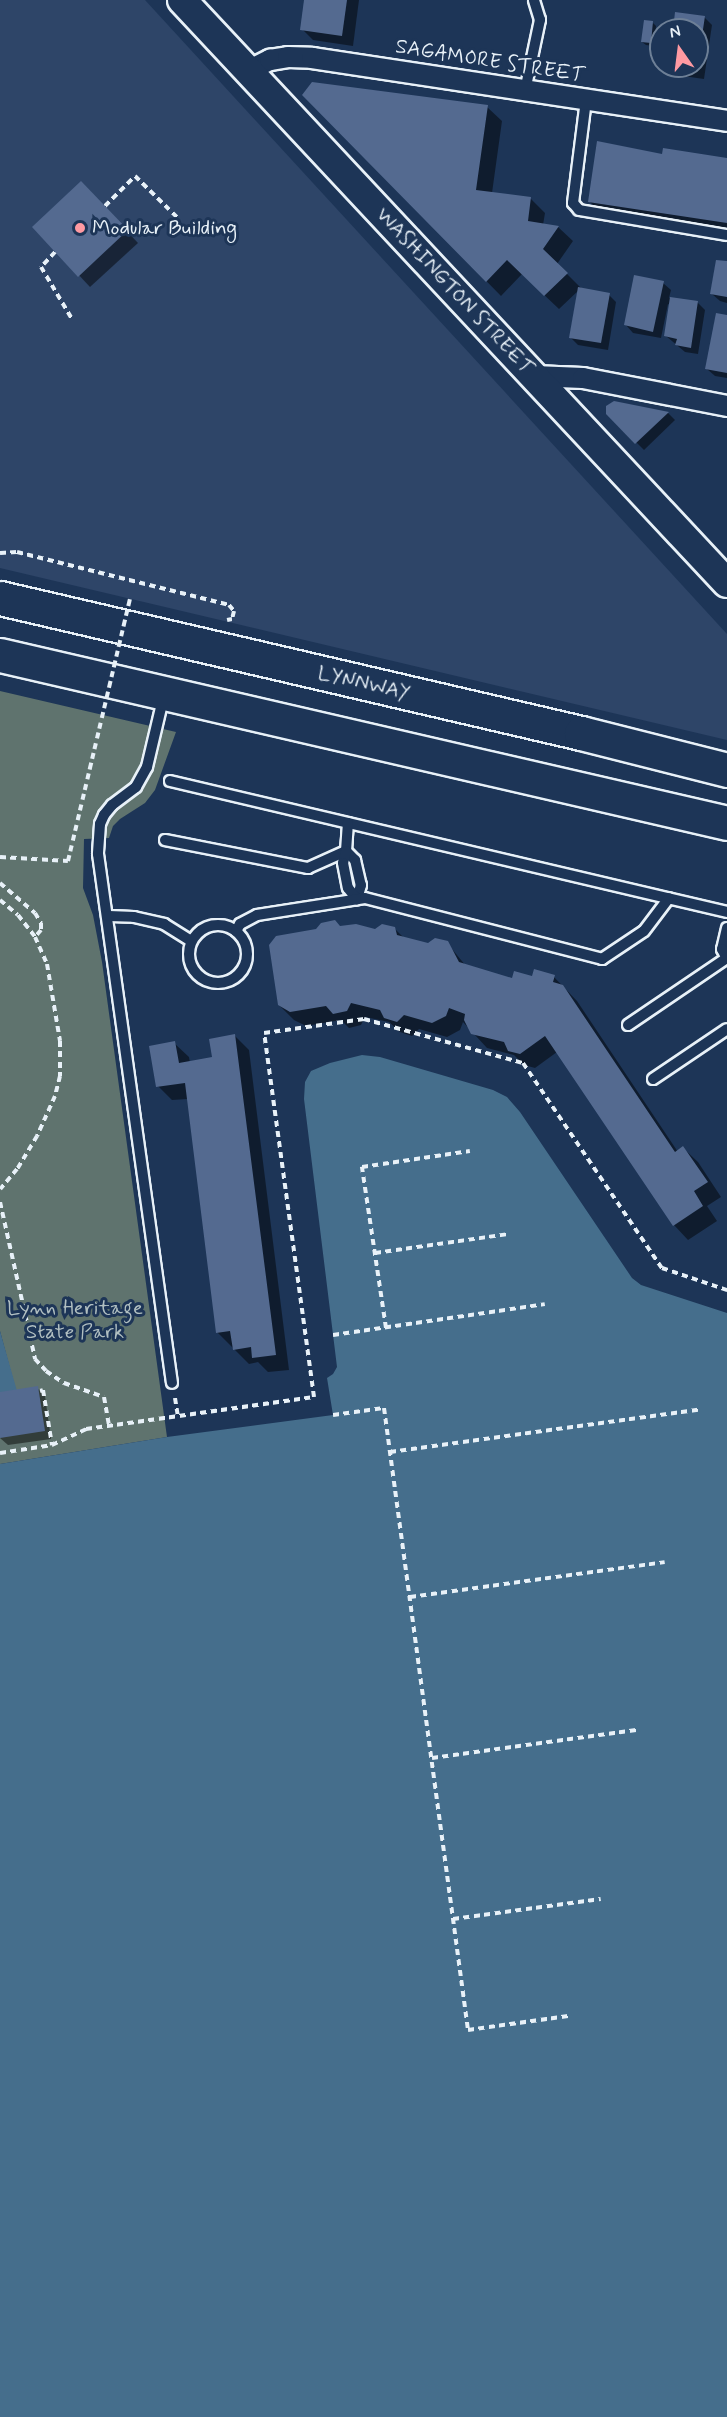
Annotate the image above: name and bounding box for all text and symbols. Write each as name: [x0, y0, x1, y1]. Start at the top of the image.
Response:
north arrow: [649, 18, 709, 78]
text: N: [667, 21, 683, 43]
street label: SAGAMORE STREET: [393, 34, 587, 88]
street label: WASHINGTON STREET: [370, 202, 540, 380]
place label: Modular Building: [92, 215, 238, 241]
marker: Modular Building: [73, 221, 87, 235]
street label: LYNNWAY: [315, 660, 413, 706]
park label: Lynn Heritage State Park: [8, 1295, 142, 1345]

